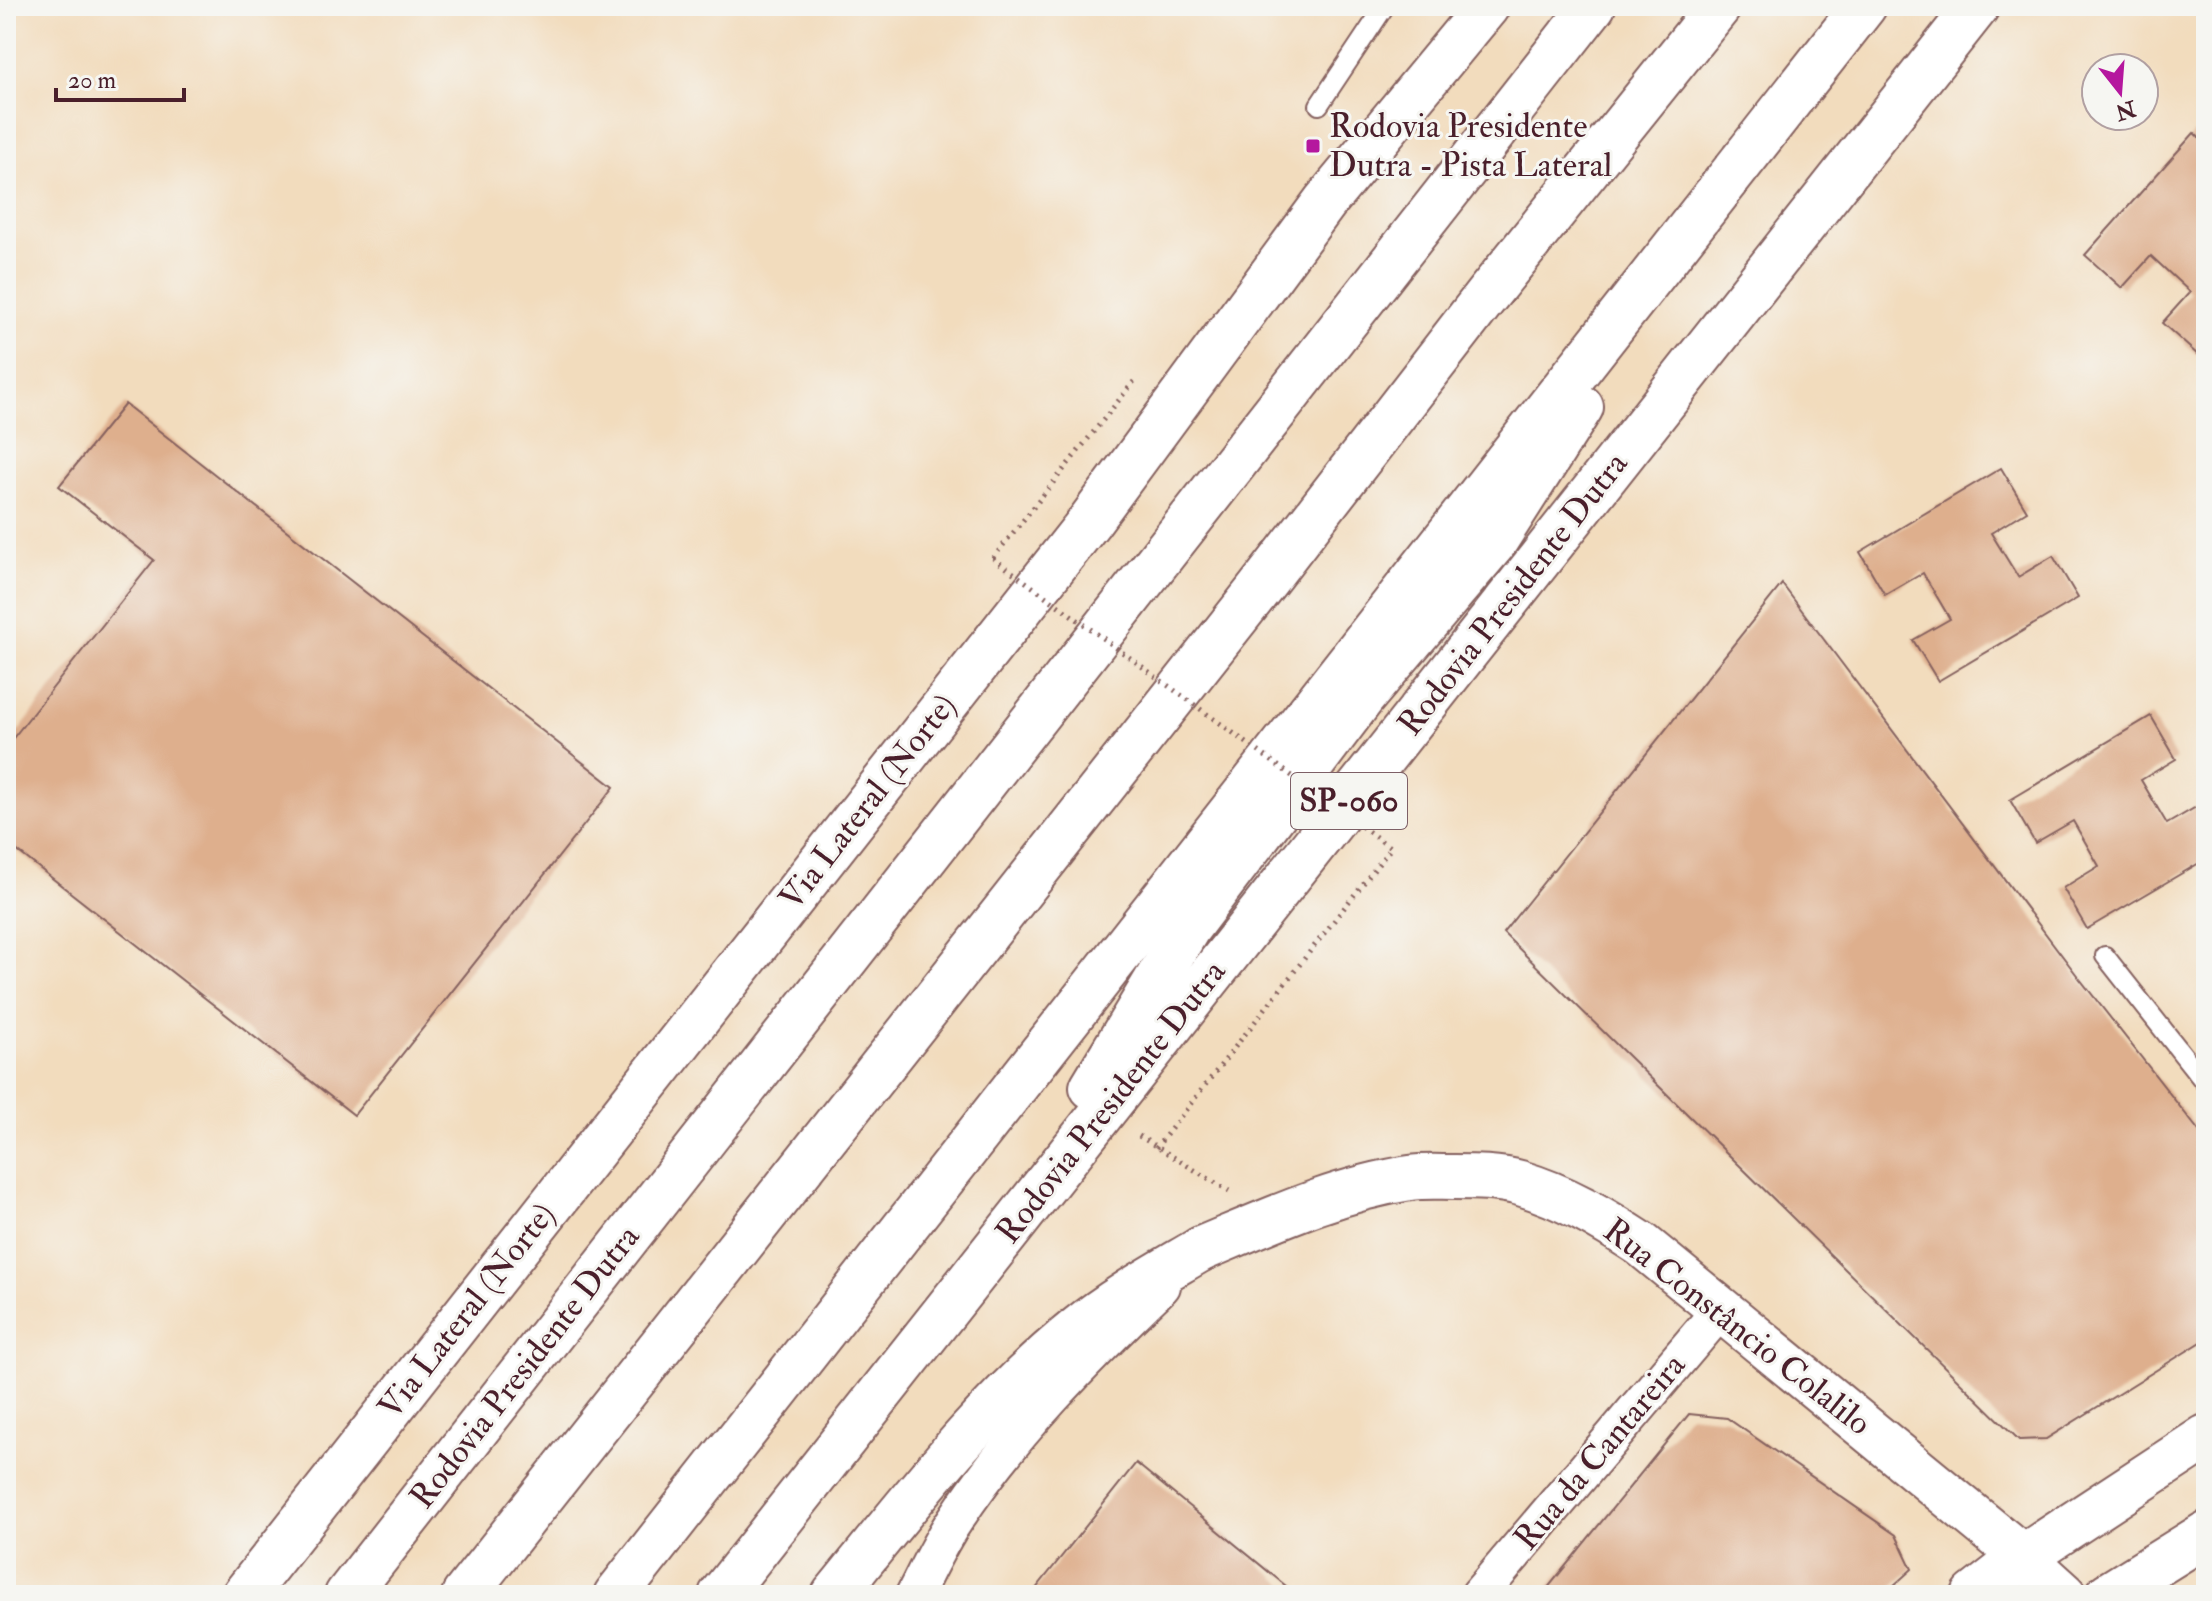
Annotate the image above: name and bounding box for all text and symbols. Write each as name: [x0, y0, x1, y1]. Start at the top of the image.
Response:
scale bar: [56, 52, 184, 102]
north arrow: [2080, 52, 2160, 132]
text: 20 m: [68, 65, 117, 96]
text: N: [2112, 94, 2140, 127]
place label: Rodovia Presidente Dutra - Pista Lateral: [1329, 105, 1613, 187]
marker: Rodovia Presidente Dutra - Pista Lateral: [1304, 137, 1322, 155]
street label: Rodovia Presidente Dutra: [1389, 443, 1638, 745]
street label: Via Lateral (Norte): [770, 685, 966, 919]
road number: SP-060: [1291, 773, 1407, 829]
street label: Rodovia Presidente Dutra: [987, 951, 1236, 1253]
street label: Via Lateral (Norte): [369, 1194, 565, 1428]
street label: Rua Constâncio Colalilo: [1594, 1209, 1880, 1445]
street label: Rodovia Presidente Dutra: [401, 1216, 650, 1518]
street label: Rua da Cantareira: [1505, 1344, 1696, 1559]

